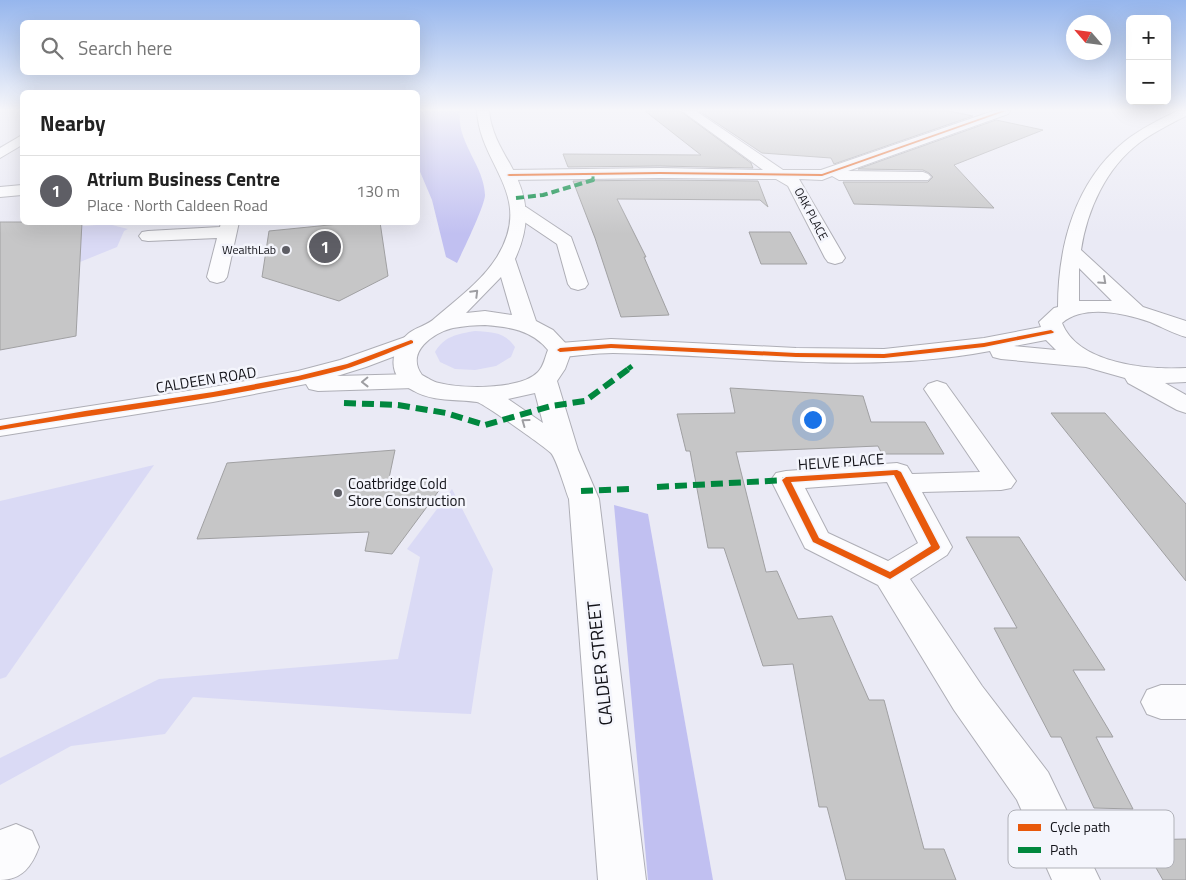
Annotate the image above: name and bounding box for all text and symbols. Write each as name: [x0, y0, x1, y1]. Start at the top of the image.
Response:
north arrow: [1066, 15, 1111, 60]
map controls: [1126, 15, 1171, 105]
button: +: [1126, 15, 1171, 60]
search box: [20, 20, 420, 75]
text: Search here: [78, 33, 172, 62]
icon: search: [38, 34, 66, 62]
button: −: [1126, 60, 1171, 105]
text: Nearby: [40, 107, 105, 139]
text: Atrium Business Centre: [87, 164, 280, 193]
text: 1: [52, 179, 60, 203]
text: 130 m: [356, 179, 400, 203]
street label: OAK PLACE: [790, 184, 833, 244]
text: Place · North Caldeen Road: [87, 193, 268, 217]
pin: 1: [309, 228, 341, 266]
place label: WealthLab: [222, 240, 276, 259]
marker: WealthLab: [280, 244, 292, 256]
one-way arrow: [1098, 276, 1107, 285]
one-way arrow: [469, 290, 478, 299]
street label: CALDEEN ROAD: [154, 360, 258, 399]
one-way arrow: [361, 377, 369, 388]
your location: [800, 407, 826, 433]
one-way arrow: [521, 419, 531, 428]
street label: HELVE PLACE: [797, 447, 885, 476]
place label: Coatbridge Cold Store Construction: [348, 472, 466, 512]
marker: Coatbridge Cold Store Construction: [332, 487, 344, 499]
street label: CALDER STREET: [579, 599, 619, 727]
legend: [1008, 810, 1174, 868]
text: Cycle path: [1050, 816, 1110, 837]
text: Path: [1050, 839, 1078, 860]

